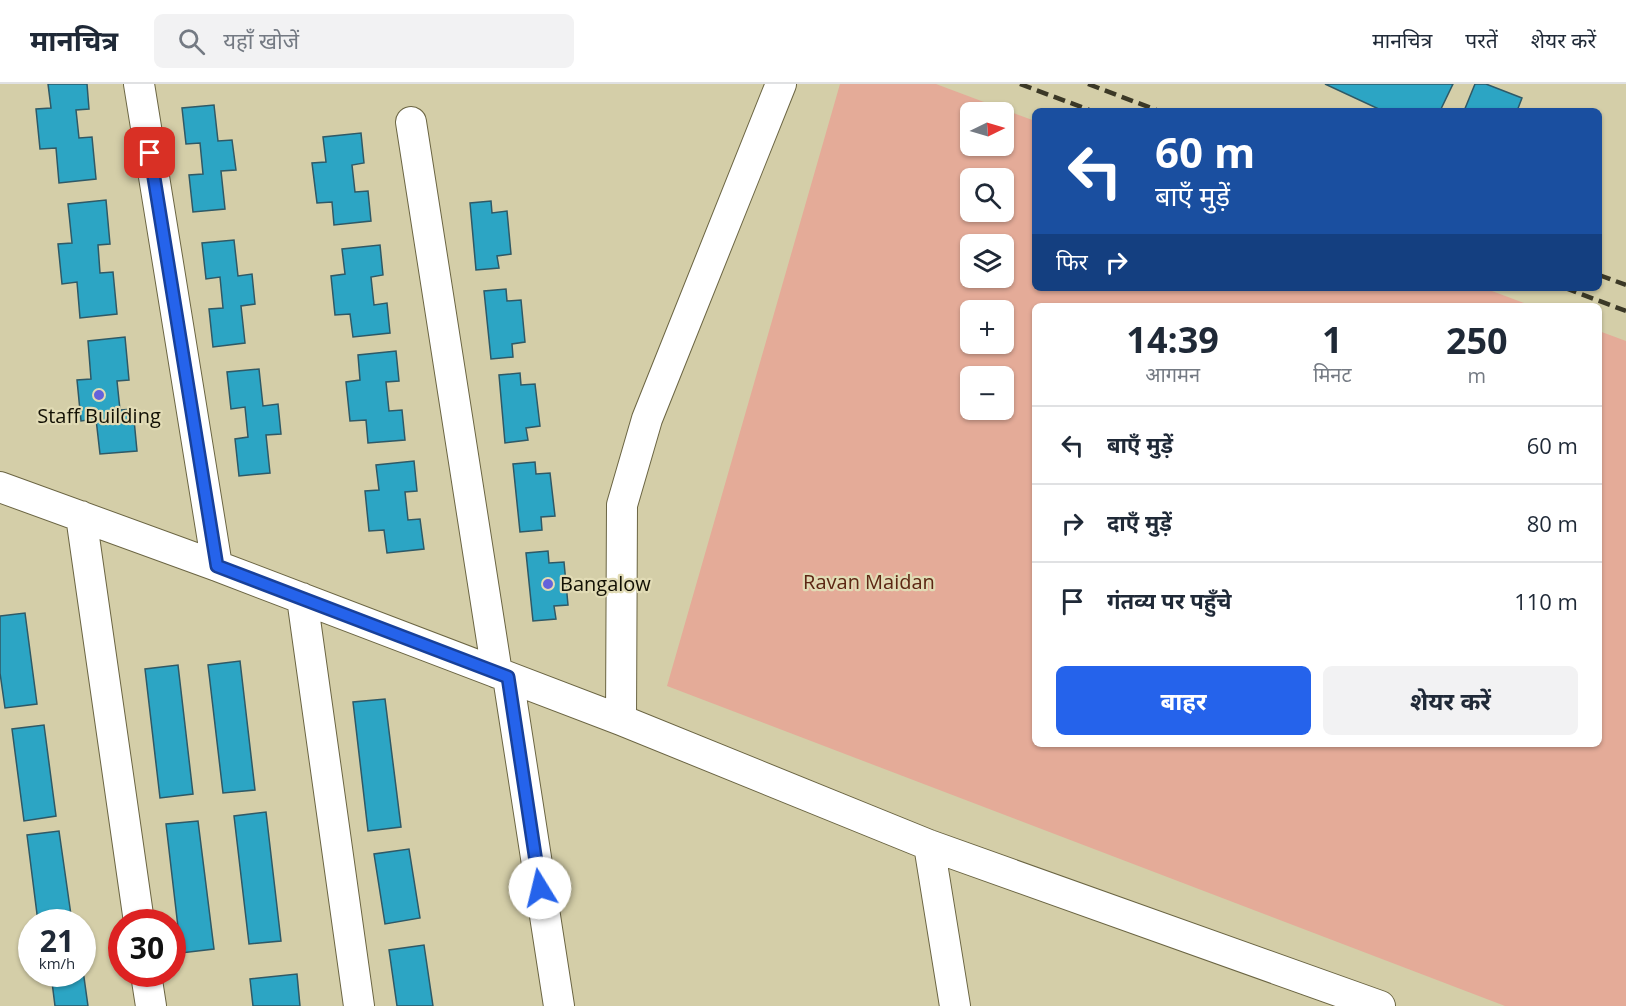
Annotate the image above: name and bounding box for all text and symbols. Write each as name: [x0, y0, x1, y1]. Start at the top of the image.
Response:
search box: [154, 14, 574, 68]
text: मानचित्र: [30, 21, 118, 59]
icon: search: [175, 25, 208, 58]
text: यहाँ खोजें: [223, 25, 299, 55]
text: मानचित्र: [1372, 26, 1432, 54]
text: परतें: [1465, 26, 1498, 54]
text: शेयर करें: [1531, 26, 1596, 54]
north arrow: [960, 102, 1014, 156]
map controls: [960, 102, 1014, 420]
text: 60 m: [1155, 123, 1255, 180]
pin: [124, 127, 175, 178]
icon: left: [1056, 132, 1134, 210]
icon: arrive: [133, 136, 166, 169]
button: search: [960, 168, 1014, 222]
text: बाएँ मुड़ें: [1155, 177, 1230, 214]
button: layers: [960, 234, 1014, 288]
text: फिर: [1056, 246, 1088, 276]
icon: right: [1100, 246, 1133, 279]
button: +: [960, 300, 1014, 354]
text: 14:39: [1126, 315, 1219, 364]
text: 1: [1322, 315, 1343, 364]
text: 250: [1446, 316, 1508, 365]
text: आगमन: [1145, 361, 1200, 388]
text: मिनट: [1313, 361, 1352, 388]
text: m: [1468, 362, 1486, 389]
button: −: [960, 366, 1014, 420]
marker: Staff Building: [92, 388, 106, 402]
place label: Staff Building: [37, 402, 161, 429]
icon: left: [1056, 429, 1089, 462]
text: बाएँ मुड़ें: [1107, 429, 1173, 459]
text: 60 m: [1527, 430, 1578, 460]
icon: right: [1056, 507, 1089, 540]
text: दाएँ मुड़ें: [1107, 507, 1172, 537]
text: 80 m: [1527, 508, 1578, 538]
park label: Ravan Maidan: [803, 568, 935, 595]
place label: Bangalow: [560, 570, 651, 597]
marker: Bangalow: [541, 577, 555, 591]
icon: arrive: [1056, 585, 1089, 618]
text: गंतव्य पर पहुँचे: [1107, 585, 1232, 615]
text: 110 m: [1514, 586, 1578, 616]
button: बाहर: [1056, 666, 1311, 735]
button: शेयर करें: [1323, 666, 1578, 735]
position arrow: [508, 856, 572, 920]
speed limit sign: 30: [108, 909, 186, 987]
text: 21: [40, 920, 74, 961]
text: km/h: [39, 953, 75, 973]

